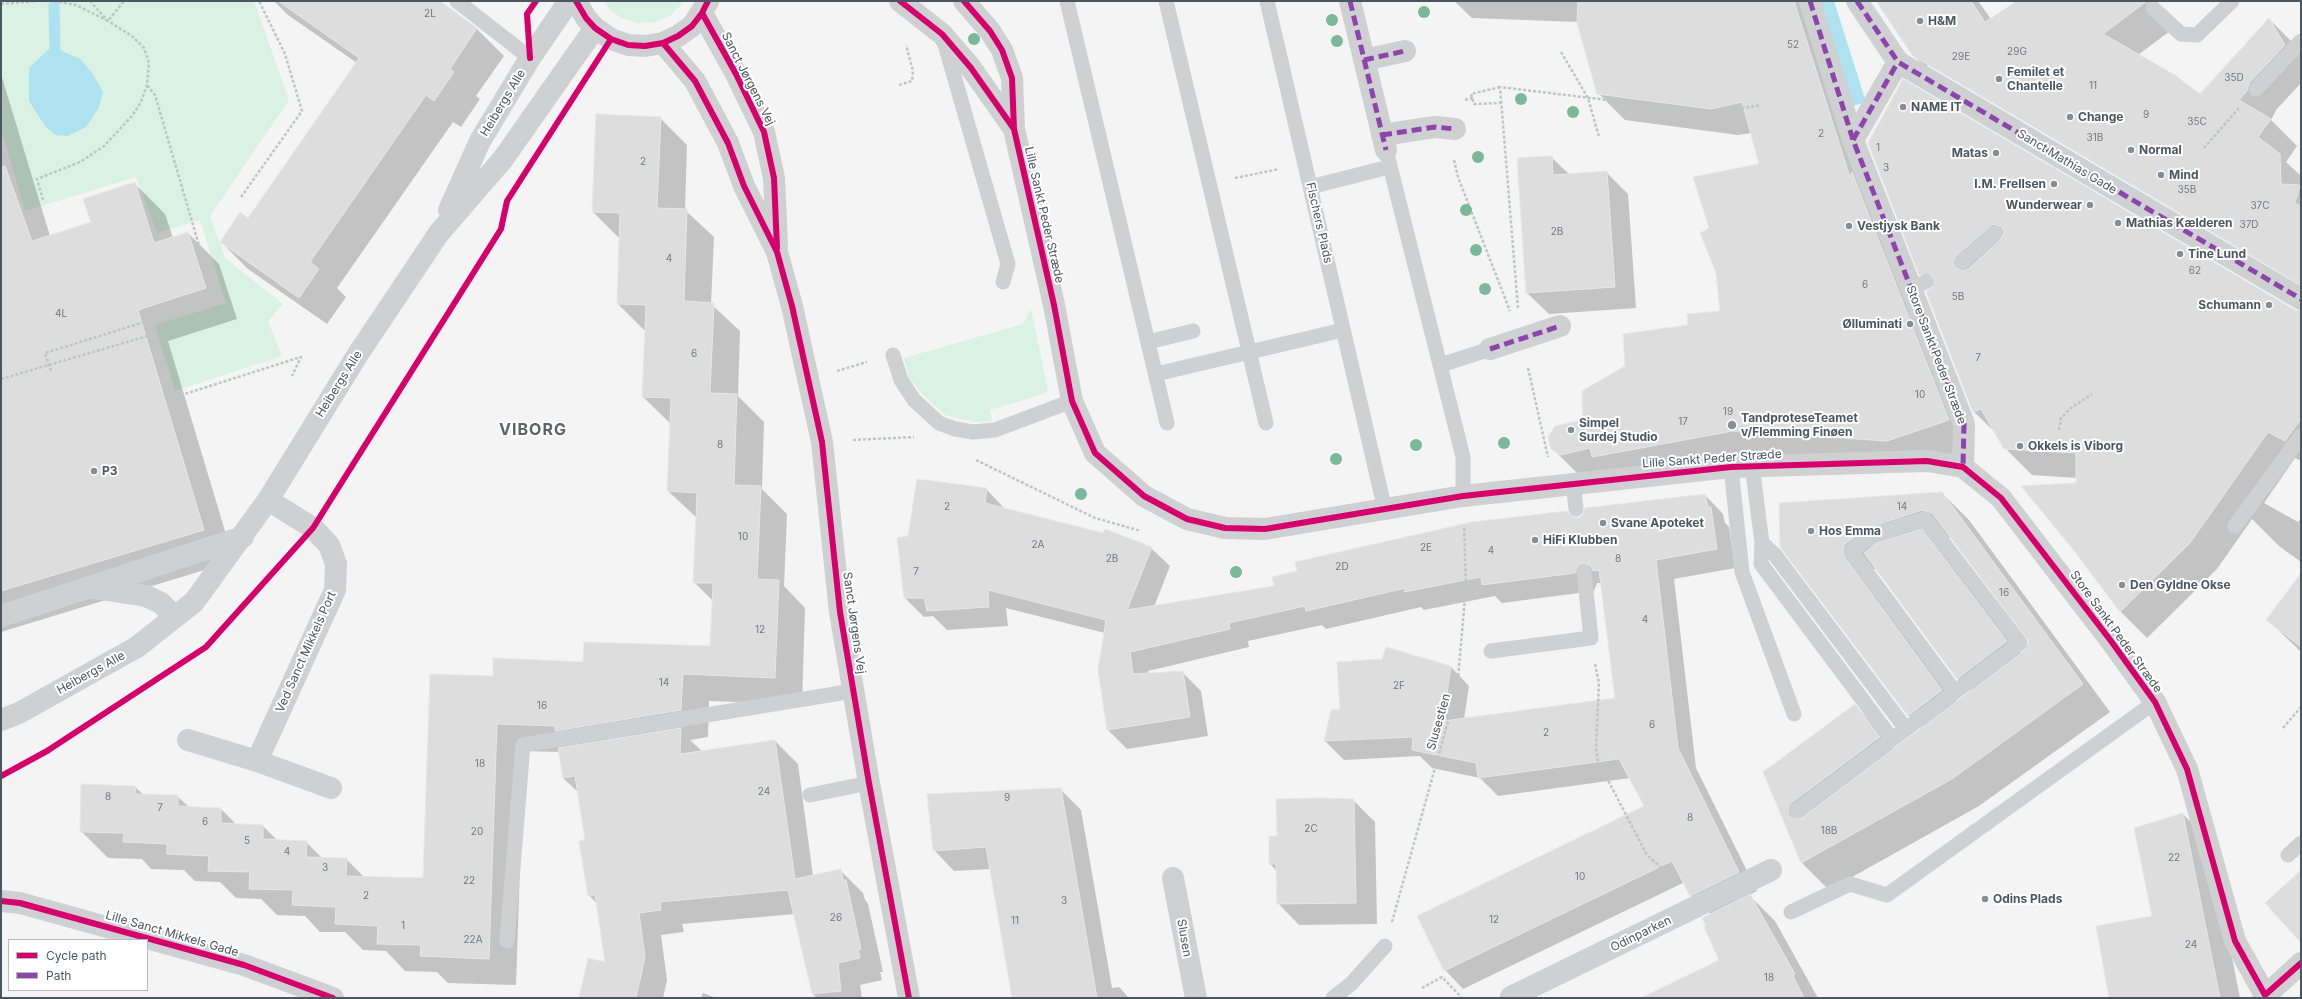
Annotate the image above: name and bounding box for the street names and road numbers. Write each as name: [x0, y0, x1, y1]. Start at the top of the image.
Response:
street label: Sanct Jørgens Vej: [718, 30, 778, 128]
street label: Heibergs Alle: [477, 67, 529, 139]
street label: Sanct Mathias Gade: [2015, 127, 2119, 197]
street label: Lille Sankt Peder Stræde: [1021, 145, 1067, 285]
street label: Fischers Plads: [1303, 181, 1335, 265]
street label: Store Sankt Peder Stræde: [1903, 284, 1969, 426]
street label: Heibergs Alle: [313, 348, 365, 420]
street label: Lille Sankt Peder Stræde: [1642, 447, 1782, 471]
street label: Store Sankt Peder Stræde: [2067, 568, 2165, 696]
street label: Sanct Jørgens Vej: [840, 571, 868, 675]
street label: Ved Sanct Mikkels Port: [273, 589, 339, 715]
street label: Heibergs Alle: [54, 648, 128, 698]
street label: Slusestien: [1424, 692, 1454, 752]
street label: Lille Sanct Mikkels Gade: [104, 908, 240, 960]
street label: Odinparken: [1608, 913, 1674, 955]
street label: Slusen: [1174, 918, 1194, 958]

